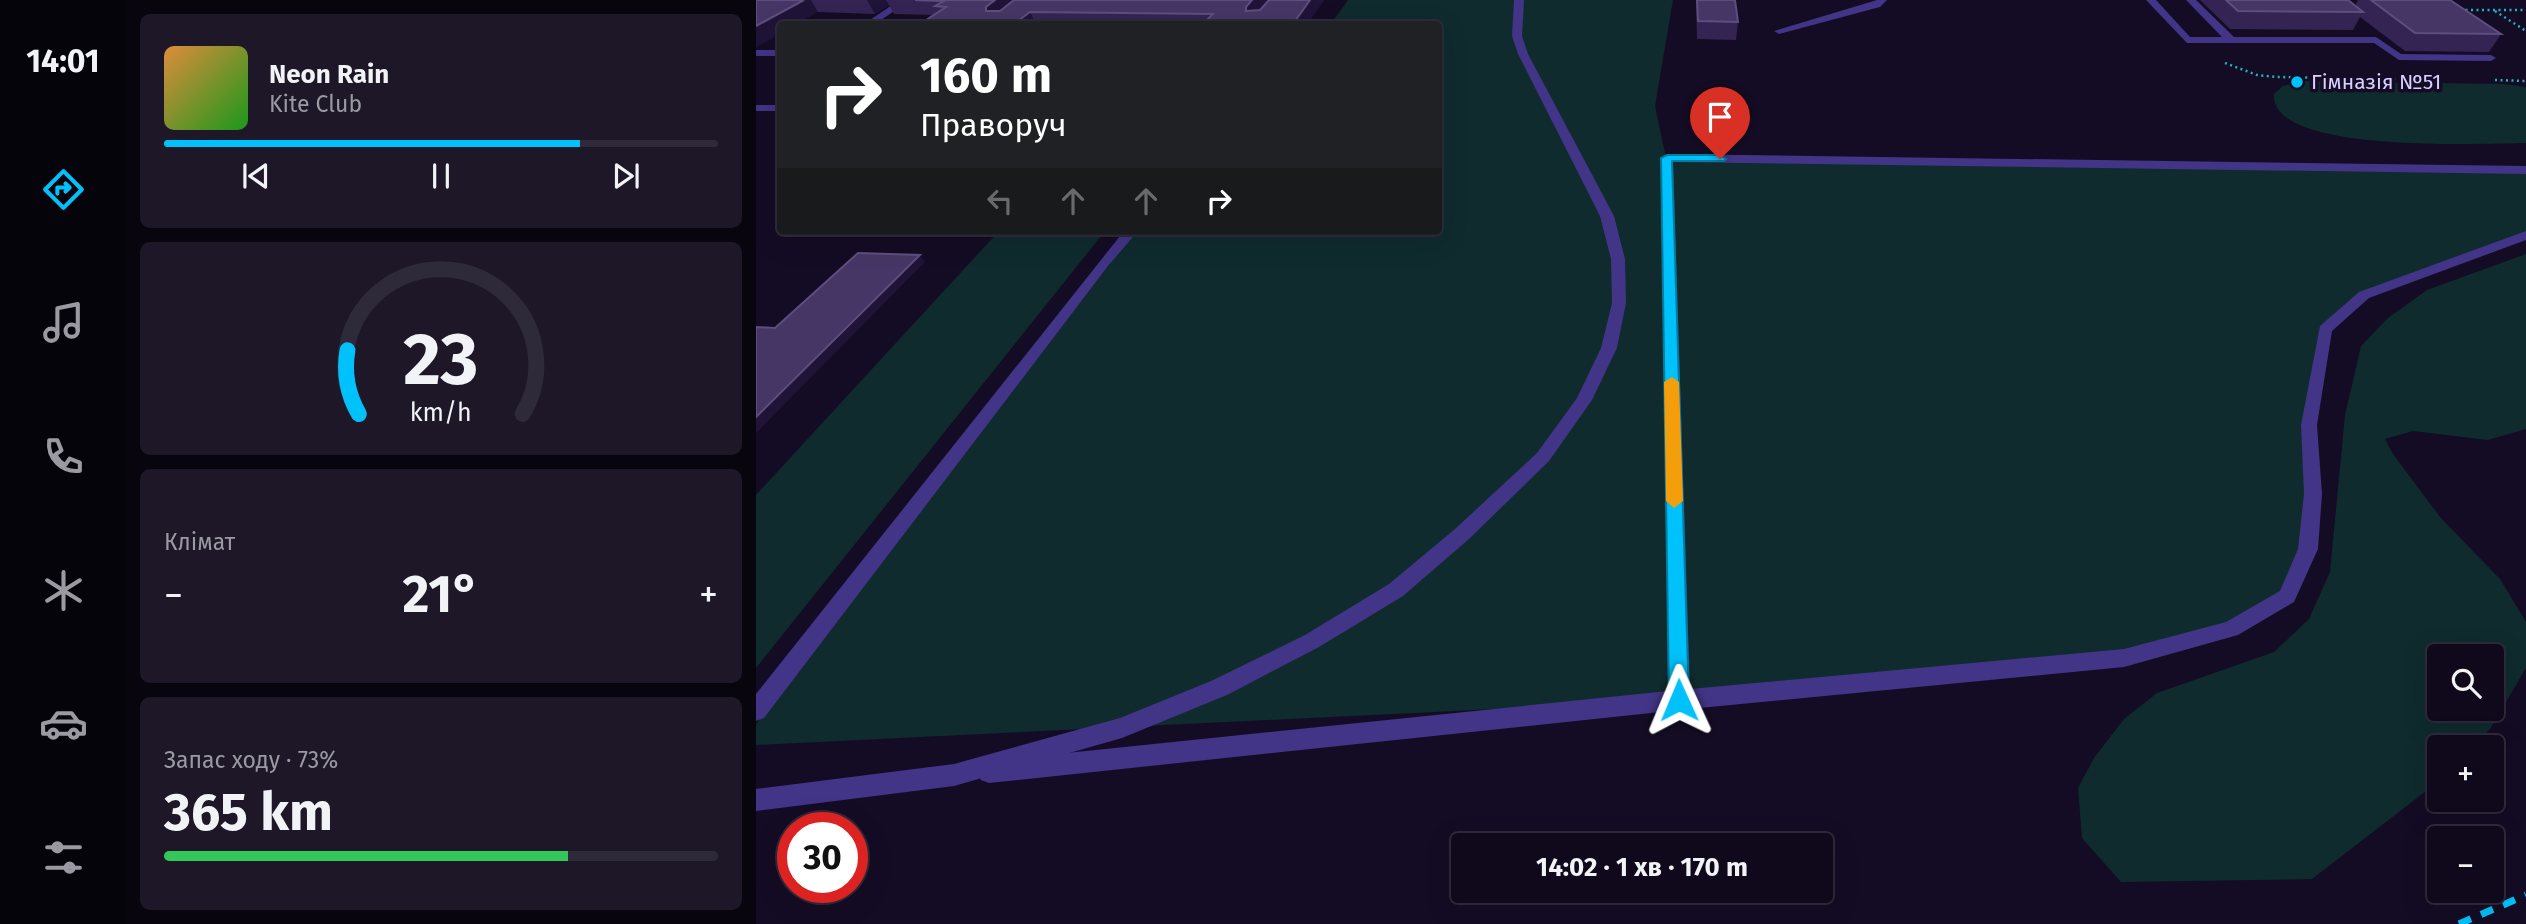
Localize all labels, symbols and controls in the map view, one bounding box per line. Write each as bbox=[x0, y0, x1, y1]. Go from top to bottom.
text: 14:01 bbox=[26, 42, 100, 80]
text: 160 m bbox=[920, 46, 1052, 105]
icon: right bbox=[805, 49, 896, 140]
text: Neon Rain bbox=[269, 59, 389, 90]
place label: Гімназія №51 bbox=[2311, 69, 2441, 95]
marker: Гімназія №51 bbox=[2289, 74, 2305, 90]
pin bbox=[1690, 87, 1750, 159]
text: Kite Club bbox=[269, 90, 362, 118]
icon: arrive bbox=[1701, 98, 1739, 136]
text: Праворуч bbox=[920, 106, 1067, 144]
icon: previous bbox=[237, 157, 275, 195]
icon: pause bbox=[422, 157, 460, 195]
icon: next bbox=[607, 157, 645, 195]
icon: directions bbox=[39, 165, 88, 214]
icon: left bbox=[981, 182, 1019, 220]
icon: ahead bbox=[1054, 182, 1092, 220]
icon: ahead bbox=[1127, 182, 1165, 220]
icon: right bbox=[1200, 182, 1238, 220]
icon: music bbox=[39, 298, 88, 347]
text: 23 bbox=[403, 317, 479, 404]
text: km/h bbox=[410, 398, 472, 428]
icon: phone bbox=[39, 432, 88, 481]
text: Клімат bbox=[164, 528, 235, 556]
text: 21° bbox=[403, 563, 480, 626]
icon: climate bbox=[39, 566, 88, 615]
text: − bbox=[164, 572, 183, 618]
text: + bbox=[699, 572, 718, 618]
map controls bbox=[2427, 644, 2504, 903]
button: search bbox=[2427, 644, 2504, 721]
position arrow bbox=[1642, 663, 1716, 737]
icon: car bbox=[39, 699, 88, 748]
button: + bbox=[2427, 735, 2504, 812]
text: Запас ходу · 73% bbox=[164, 746, 338, 774]
text: 365 km bbox=[164, 781, 333, 844]
speed limit sign: 30 bbox=[777, 812, 868, 903]
button: − bbox=[2427, 826, 2504, 903]
icon: filters bbox=[39, 833, 88, 882]
text: 14:02 · 1 хв · 170 m bbox=[1536, 852, 1748, 883]

